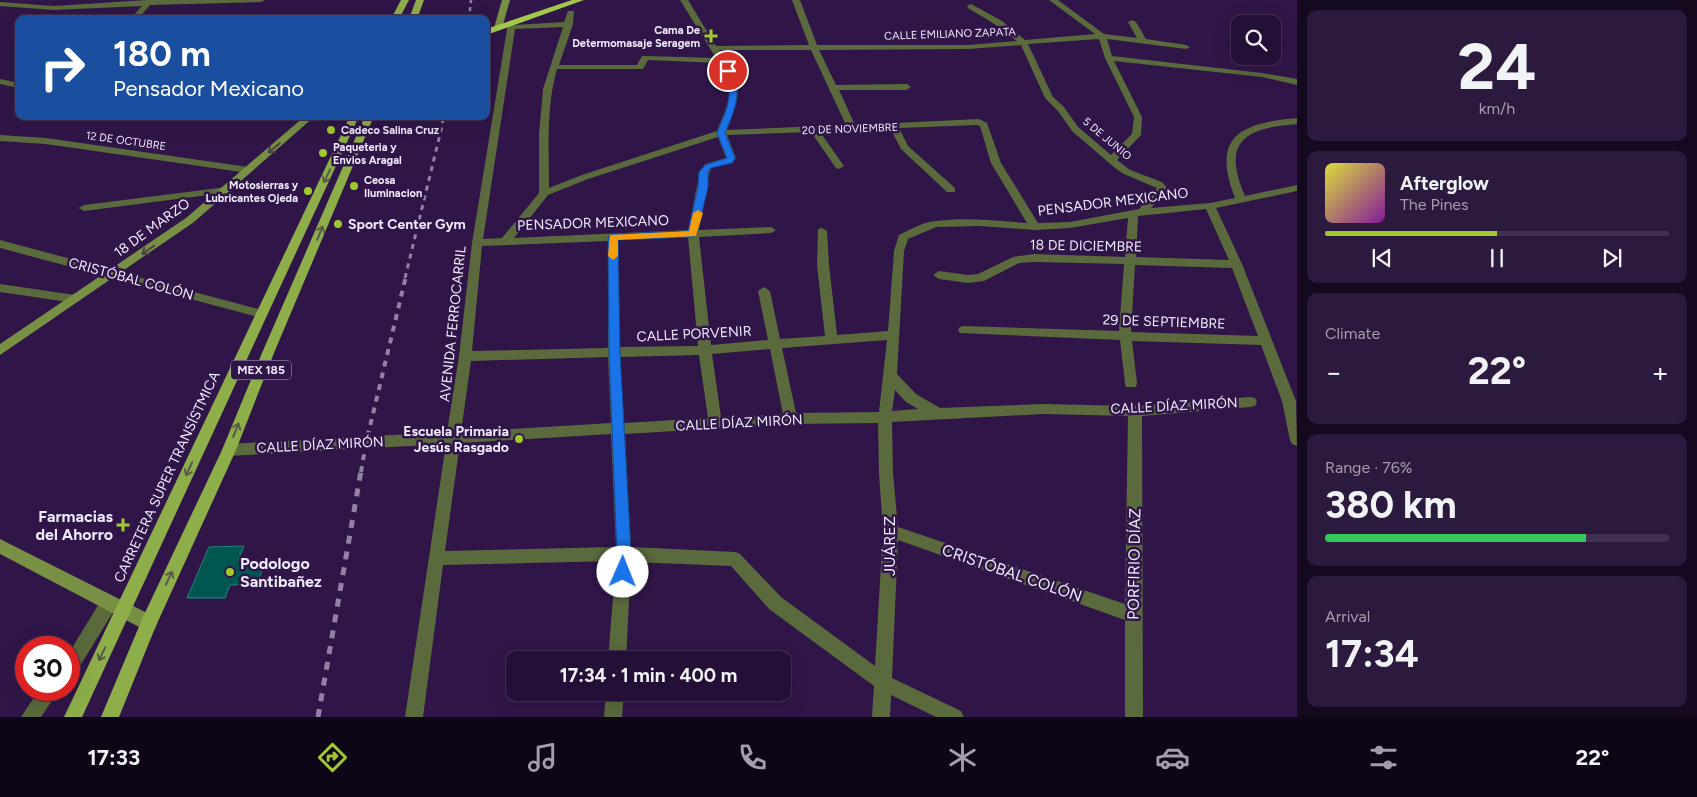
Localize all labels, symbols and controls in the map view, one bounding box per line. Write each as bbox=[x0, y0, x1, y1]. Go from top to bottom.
map controls bbox=[1231, 15, 1281, 65]
button: search bbox=[1231, 15, 1281, 65]
place label: Cama De Determomasaje Seragem bbox=[572, 24, 700, 50]
street label: CALLE EMILIANO ZAPATA bbox=[884, 25, 1017, 43]
text: 24 bbox=[1458, 27, 1536, 105]
marker: Cama De Determomasaje Seragem bbox=[704, 29, 718, 43]
text: 180 m bbox=[113, 33, 211, 75]
icon: right bbox=[30, 35, 95, 100]
pin bbox=[707, 50, 749, 92]
icon: arrive bbox=[714, 57, 742, 85]
text: Pensador Mexicano bbox=[113, 75, 304, 102]
text: km/h bbox=[1479, 99, 1515, 118]
street label: 5 DE JUNIO bbox=[1080, 115, 1134, 163]
street label: 20 DE NOVIEMBRE bbox=[802, 121, 898, 137]
marker: Cadeco Salina Cruz bbox=[325, 124, 337, 136]
place label: Cadeco Salina Cruz bbox=[341, 124, 439, 137]
street label: 12 DE OCTUBRE bbox=[85, 129, 167, 153]
place label: Paqueteria y Envios Aragal bbox=[333, 141, 402, 167]
one-way arrow bbox=[268, 142, 281, 154]
marker: Paqueteria y Envios Aragal bbox=[317, 147, 329, 159]
one-way arrow bbox=[322, 168, 332, 183]
text: Afterglow bbox=[1400, 172, 1489, 195]
place label: Ceosa Iluminacion bbox=[364, 174, 422, 200]
place label: Motosierras y Lubricantes Ojeda bbox=[206, 179, 299, 205]
marker: Ceosa Iluminacion bbox=[348, 180, 360, 192]
street label: PENSADOR MEXICANO bbox=[1037, 184, 1190, 220]
marker: Motosierras y Lubricantes Ojeda bbox=[302, 185, 314, 197]
street label: 18 DE MARZO bbox=[111, 195, 193, 261]
text: The Pines bbox=[1400, 195, 1469, 214]
street label: PENSADOR MEXICANO bbox=[517, 212, 669, 234]
place label: Sport Center Gym bbox=[348, 216, 466, 233]
marker: Sport Center Gym bbox=[332, 218, 344, 230]
one-way arrow bbox=[316, 226, 326, 241]
street label: 18 DE DICIEMBRE bbox=[1030, 237, 1142, 255]
icon: previous bbox=[1368, 244, 1396, 272]
icon: pause bbox=[1483, 244, 1511, 272]
icon: next bbox=[1598, 244, 1626, 272]
one-way arrow bbox=[142, 245, 156, 255]
street label: AVENIDA FERROCARRIL bbox=[436, 245, 470, 403]
street label: CRISTÓBAL COLÓN bbox=[67, 254, 195, 304]
street label: 29 DE SEPTIEMBRE bbox=[1102, 311, 1226, 333]
street label: CALLE PORVENIR bbox=[636, 322, 752, 345]
text: Climate bbox=[1325, 324, 1380, 343]
text: 22° bbox=[1468, 348, 1526, 394]
text: − bbox=[1325, 355, 1342, 389]
text: + bbox=[1652, 355, 1669, 389]
road number: MEX 185 bbox=[231, 360, 291, 380]
street label: CARRETERA SUPER TRANSÍSTMICA bbox=[110, 368, 224, 585]
street label: CALLE DÍAZ MIRÓN bbox=[1110, 394, 1238, 418]
street label: CALLE DÍAZ MIRÓN bbox=[675, 411, 803, 435]
one-way arrow bbox=[233, 423, 242, 438]
place label: Escuela Primaria Jesús Rasgado bbox=[403, 423, 509, 456]
street label: CALLE DÍAZ MIRÓN bbox=[256, 433, 384, 457]
marker: Escuela Primaria Jesús Rasgado bbox=[513, 433, 525, 445]
text: Range · 76% bbox=[1325, 458, 1412, 477]
one-way arrow bbox=[184, 462, 194, 477]
text: 380 km bbox=[1325, 482, 1457, 528]
place label: Farmacias del Ahorro bbox=[36, 507, 114, 544]
street label: PORFIRIO DÍAZ bbox=[1124, 508, 1144, 620]
street label: JUÁREZ bbox=[880, 516, 899, 576]
marker: Farmacias del Ahorro bbox=[117, 519, 129, 531]
street label: CRISTÓBAL COLÓN bbox=[939, 540, 1085, 606]
position arrow bbox=[596, 545, 648, 597]
place label: Podologo Santibañez bbox=[240, 554, 322, 591]
marker: Podologo Santibañez bbox=[224, 566, 236, 578]
one-way arrow bbox=[165, 571, 175, 586]
text: Arrival bbox=[1325, 607, 1370, 626]
text: 17:34 bbox=[1325, 631, 1419, 677]
speed limit sign: 30 bbox=[15, 636, 80, 701]
one-way arrow bbox=[96, 646, 106, 661]
text: 17:34 · 1 min · 400 m bbox=[560, 664, 737, 687]
icon: directions bbox=[315, 740, 350, 775]
icon: music bbox=[525, 740, 560, 775]
icon: phone bbox=[735, 740, 770, 775]
icon: climate bbox=[945, 740, 980, 775]
icon: car bbox=[1155, 740, 1190, 775]
icon: filters bbox=[1366, 740, 1401, 775]
text: 17:33 bbox=[88, 744, 140, 771]
text: 22° bbox=[1576, 744, 1609, 771]

